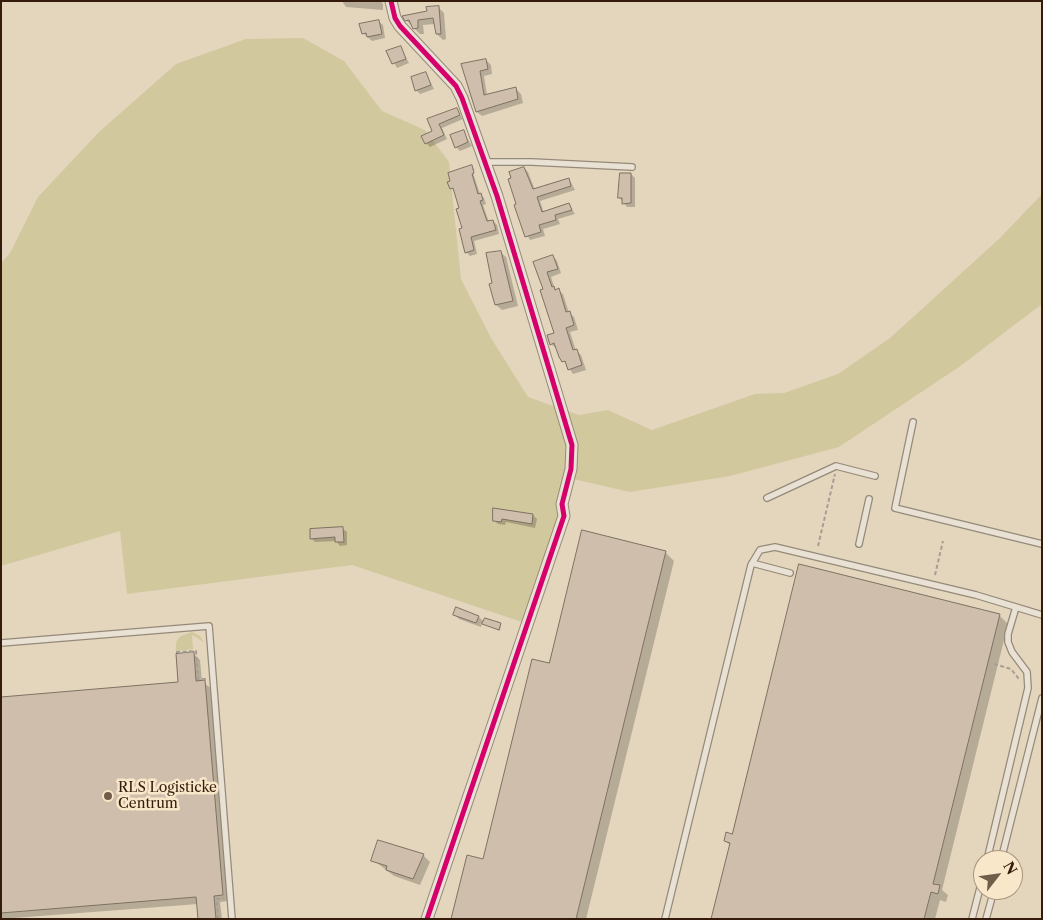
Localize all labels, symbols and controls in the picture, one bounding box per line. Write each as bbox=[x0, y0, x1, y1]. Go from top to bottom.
place label: RLS Logisticke Centrum bbox=[118, 780, 217, 812]
marker: RLS Logisticke Centrum bbox=[102, 790, 114, 802]
north arrow bbox=[973, 850, 1023, 900]
text: N bbox=[999, 858, 1021, 878]

